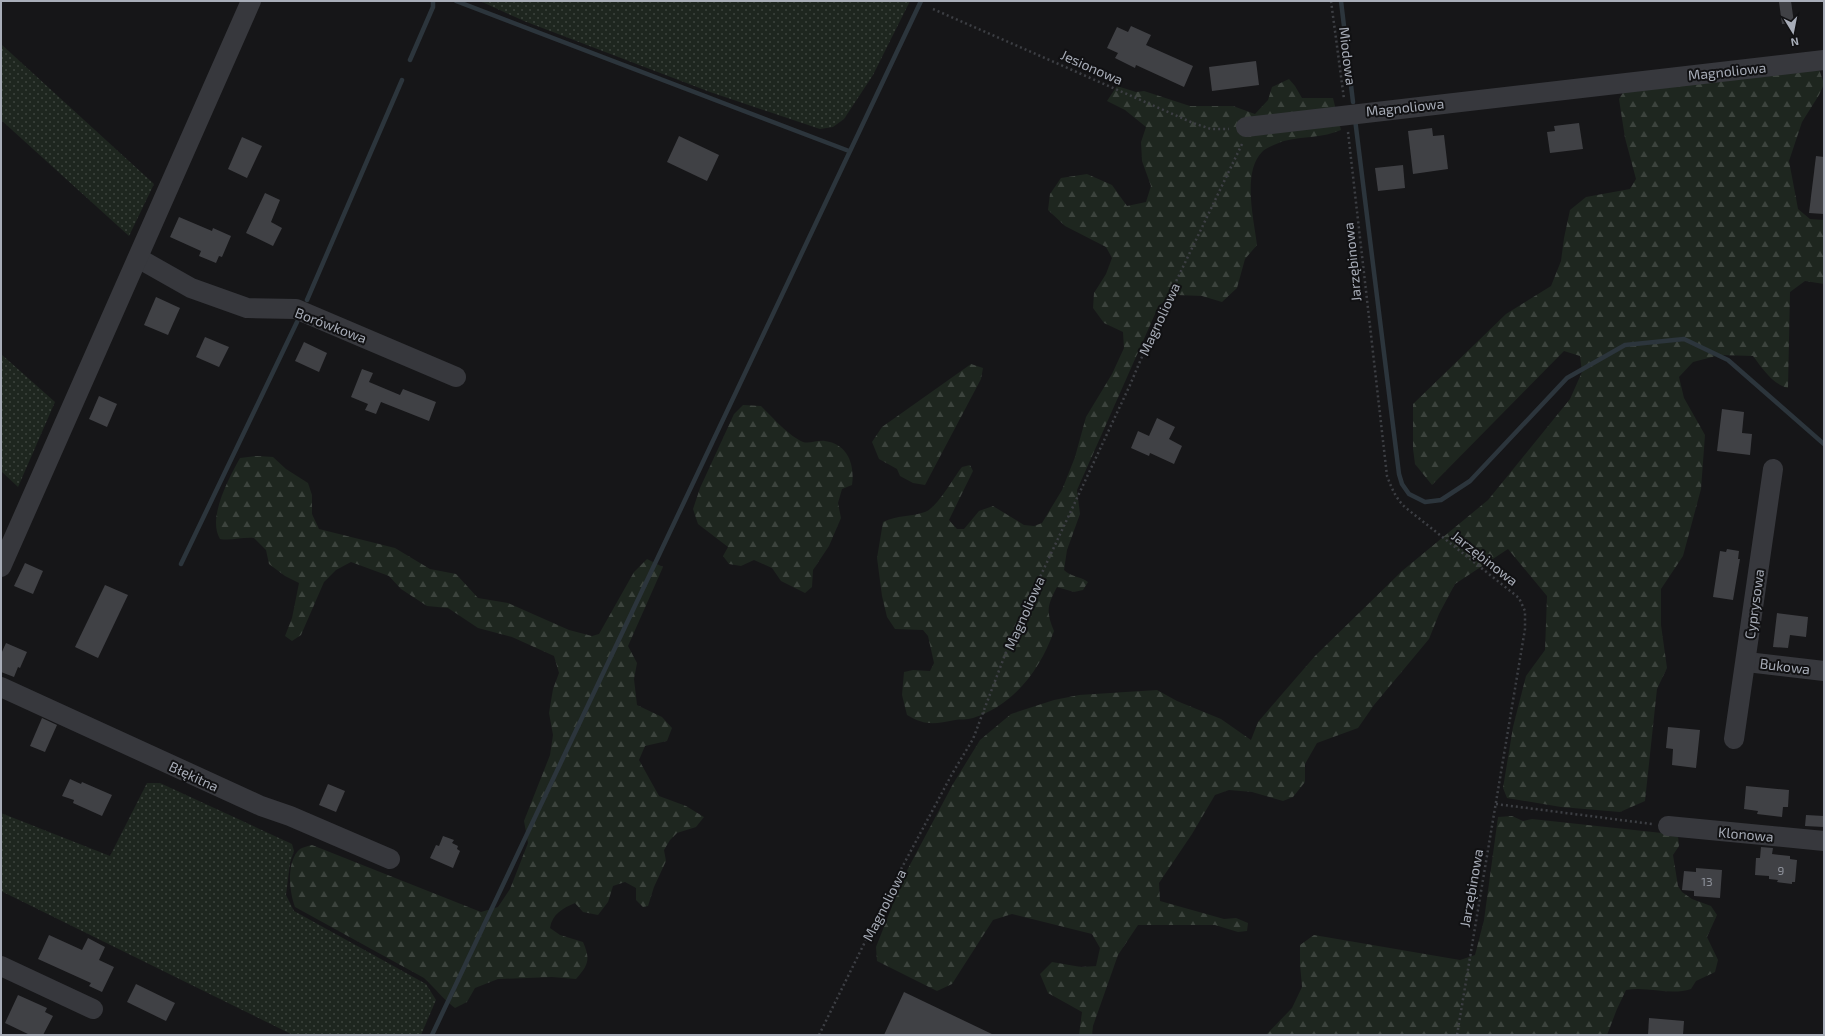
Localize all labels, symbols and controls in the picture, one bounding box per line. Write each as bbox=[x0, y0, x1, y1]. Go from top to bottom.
north arrow bbox=[1773, 12, 1813, 52]
street label: Miodowa bbox=[1336, 26, 1360, 86]
text: N bbox=[1790, 35, 1800, 49]
street label: Jesionowa bbox=[1058, 46, 1126, 88]
street label: Magnoliowa bbox=[1687, 58, 1767, 84]
street label: Magnoliowa bbox=[1365, 94, 1445, 120]
street label: Jarzębinowa bbox=[1339, 222, 1365, 302]
street label: Magnoliowa bbox=[1135, 280, 1183, 358]
street label: Borówkowa bbox=[293, 304, 369, 346]
street label: Jarzębinowa bbox=[1448, 527, 1522, 589]
street label: Cyprysowa bbox=[1741, 568, 1767, 640]
street label: Magnoliowa bbox=[1000, 574, 1048, 652]
street label: Bukowa bbox=[1759, 654, 1811, 678]
street label: Błękitna bbox=[167, 757, 221, 795]
street label: Klonowa bbox=[1718, 823, 1774, 845]
street label: Jarzębinowa bbox=[1456, 847, 1486, 929]
house number: 9 bbox=[1778, 863, 1785, 877]
street label: Magnoliowa bbox=[859, 866, 909, 944]
house number: 13 bbox=[1701, 874, 1713, 888]

